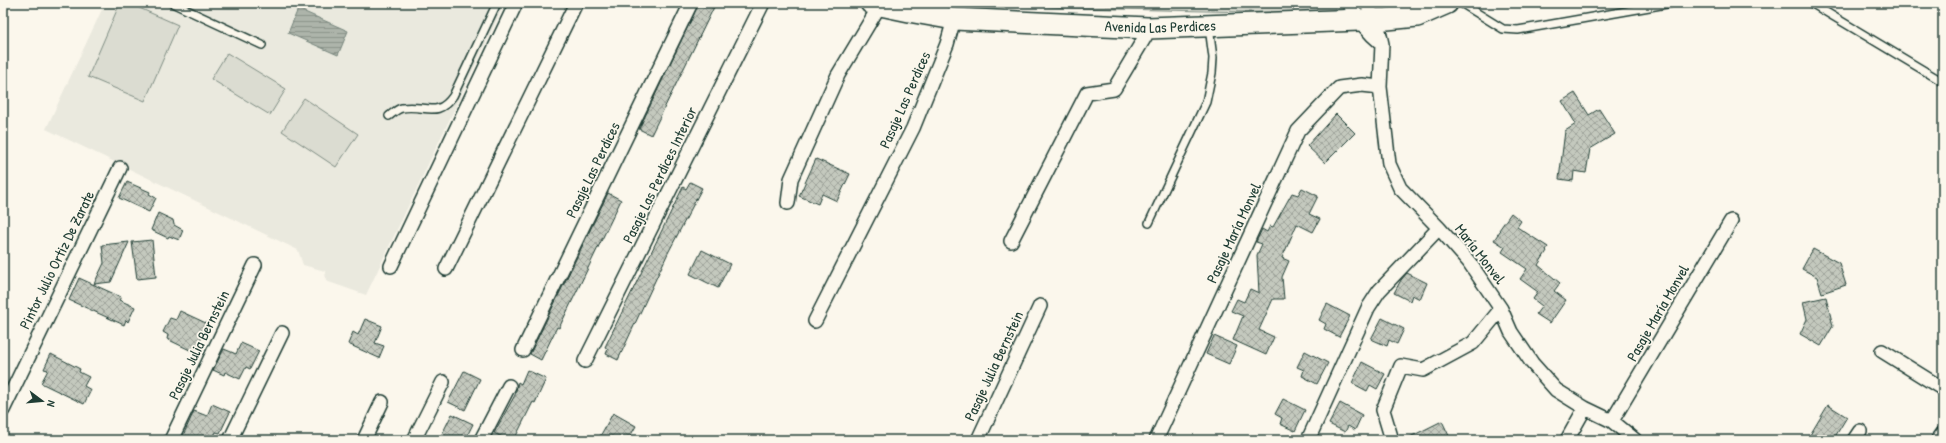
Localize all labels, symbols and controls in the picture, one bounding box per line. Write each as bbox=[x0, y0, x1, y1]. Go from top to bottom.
street label: Avenida Las Perdices bbox=[1104, 14, 1216, 38]
street label: Pasaje Las Perdices bbox=[874, 48, 935, 152]
street label: Pasaje Las Perdices Interior bbox=[617, 103, 702, 247]
street label: Pasaje Las Perdices bbox=[560, 118, 625, 221]
street label: Pasaje María Monvel bbox=[1201, 179, 1266, 286]
street label: Pintor Julio Ortiz De Zarate bbox=[14, 187, 99, 332]
street label: María Monvel bbox=[1450, 219, 1511, 288]
street label: Pasaje María Monvel bbox=[1621, 260, 1694, 365]
street label: Pasaje Julia Bernstein bbox=[163, 286, 234, 403]
street label: Pasaje Julia Bernstein bbox=[959, 307, 1028, 424]
north arrow bbox=[22, 381, 62, 421]
text: N bbox=[44, 399, 59, 409]

